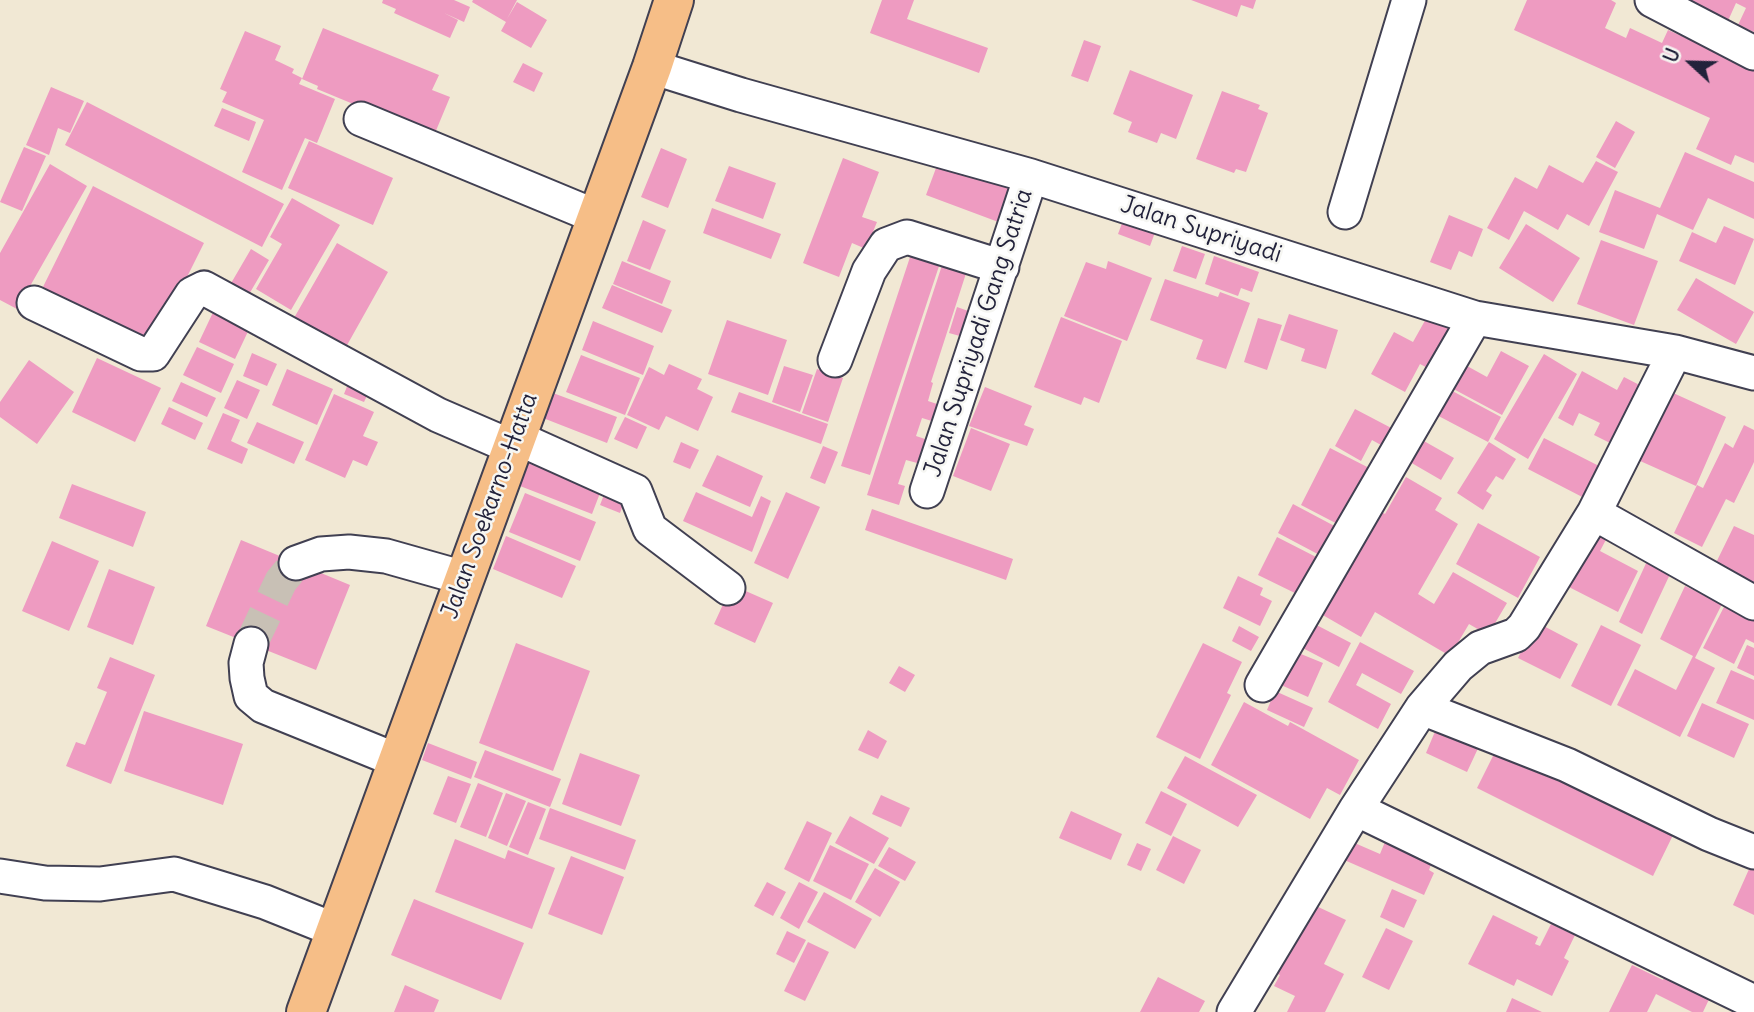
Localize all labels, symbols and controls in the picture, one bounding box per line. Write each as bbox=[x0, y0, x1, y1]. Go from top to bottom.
north arrow bbox=[1656, 28, 1726, 98]
text: U bbox=[1658, 45, 1685, 66]
street label: Jalan Supriyadi Gang Satria bbox=[919, 185, 1039, 481]
street label: Jalan Supriyadi bbox=[1117, 190, 1285, 270]
street label: Jalan Soekarno-Hatta bbox=[436, 389, 544, 623]

